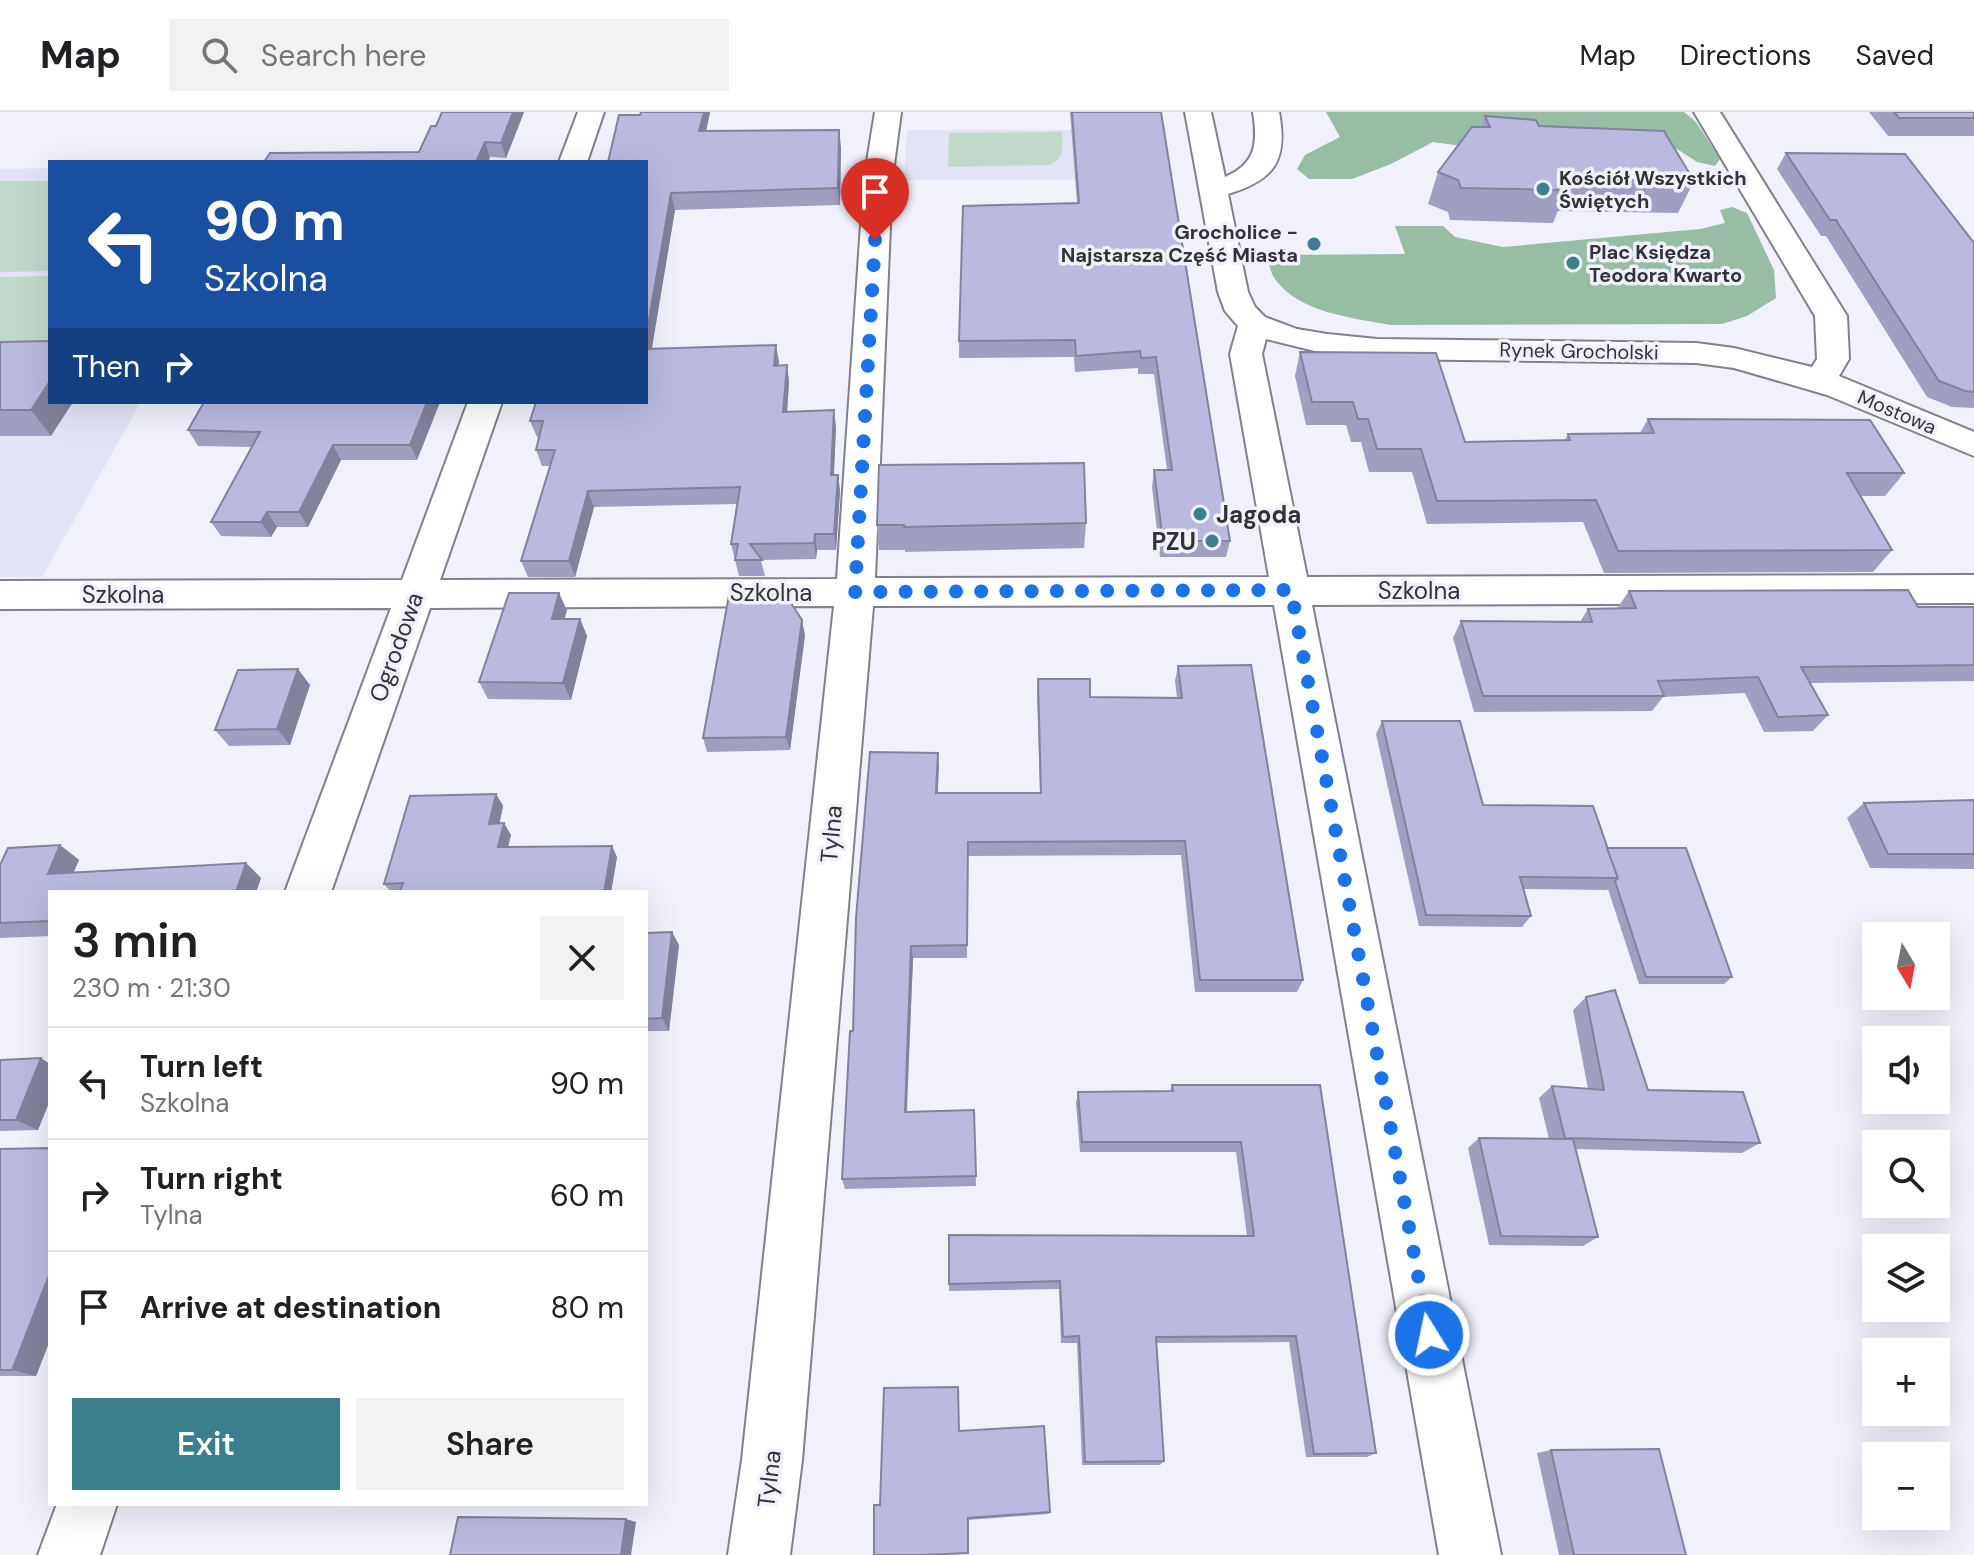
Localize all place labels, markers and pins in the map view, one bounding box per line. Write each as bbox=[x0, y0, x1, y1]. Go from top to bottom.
pin bbox=[841, 158, 909, 240]
place label: Kościół Wszystkich Świętych bbox=[1559, 165, 1747, 214]
marker: Kościół Wszystkich Świętych bbox=[1534, 180, 1552, 198]
place label: Grocholice - Najstarsza Część Miasta bbox=[1061, 219, 1298, 268]
marker: Grocholice - Najstarsza Część Miasta bbox=[1305, 235, 1323, 253]
place label: Plac Księdza Teodora Kwarto bbox=[1589, 239, 1742, 288]
marker: Plac Księdza Teodora Kwarto bbox=[1564, 254, 1582, 272]
place label: Jagoda bbox=[1216, 499, 1301, 530]
marker: Jagoda bbox=[1191, 505, 1209, 523]
place label: PZU bbox=[1151, 526, 1196, 557]
marker: PZU bbox=[1203, 532, 1221, 550]

